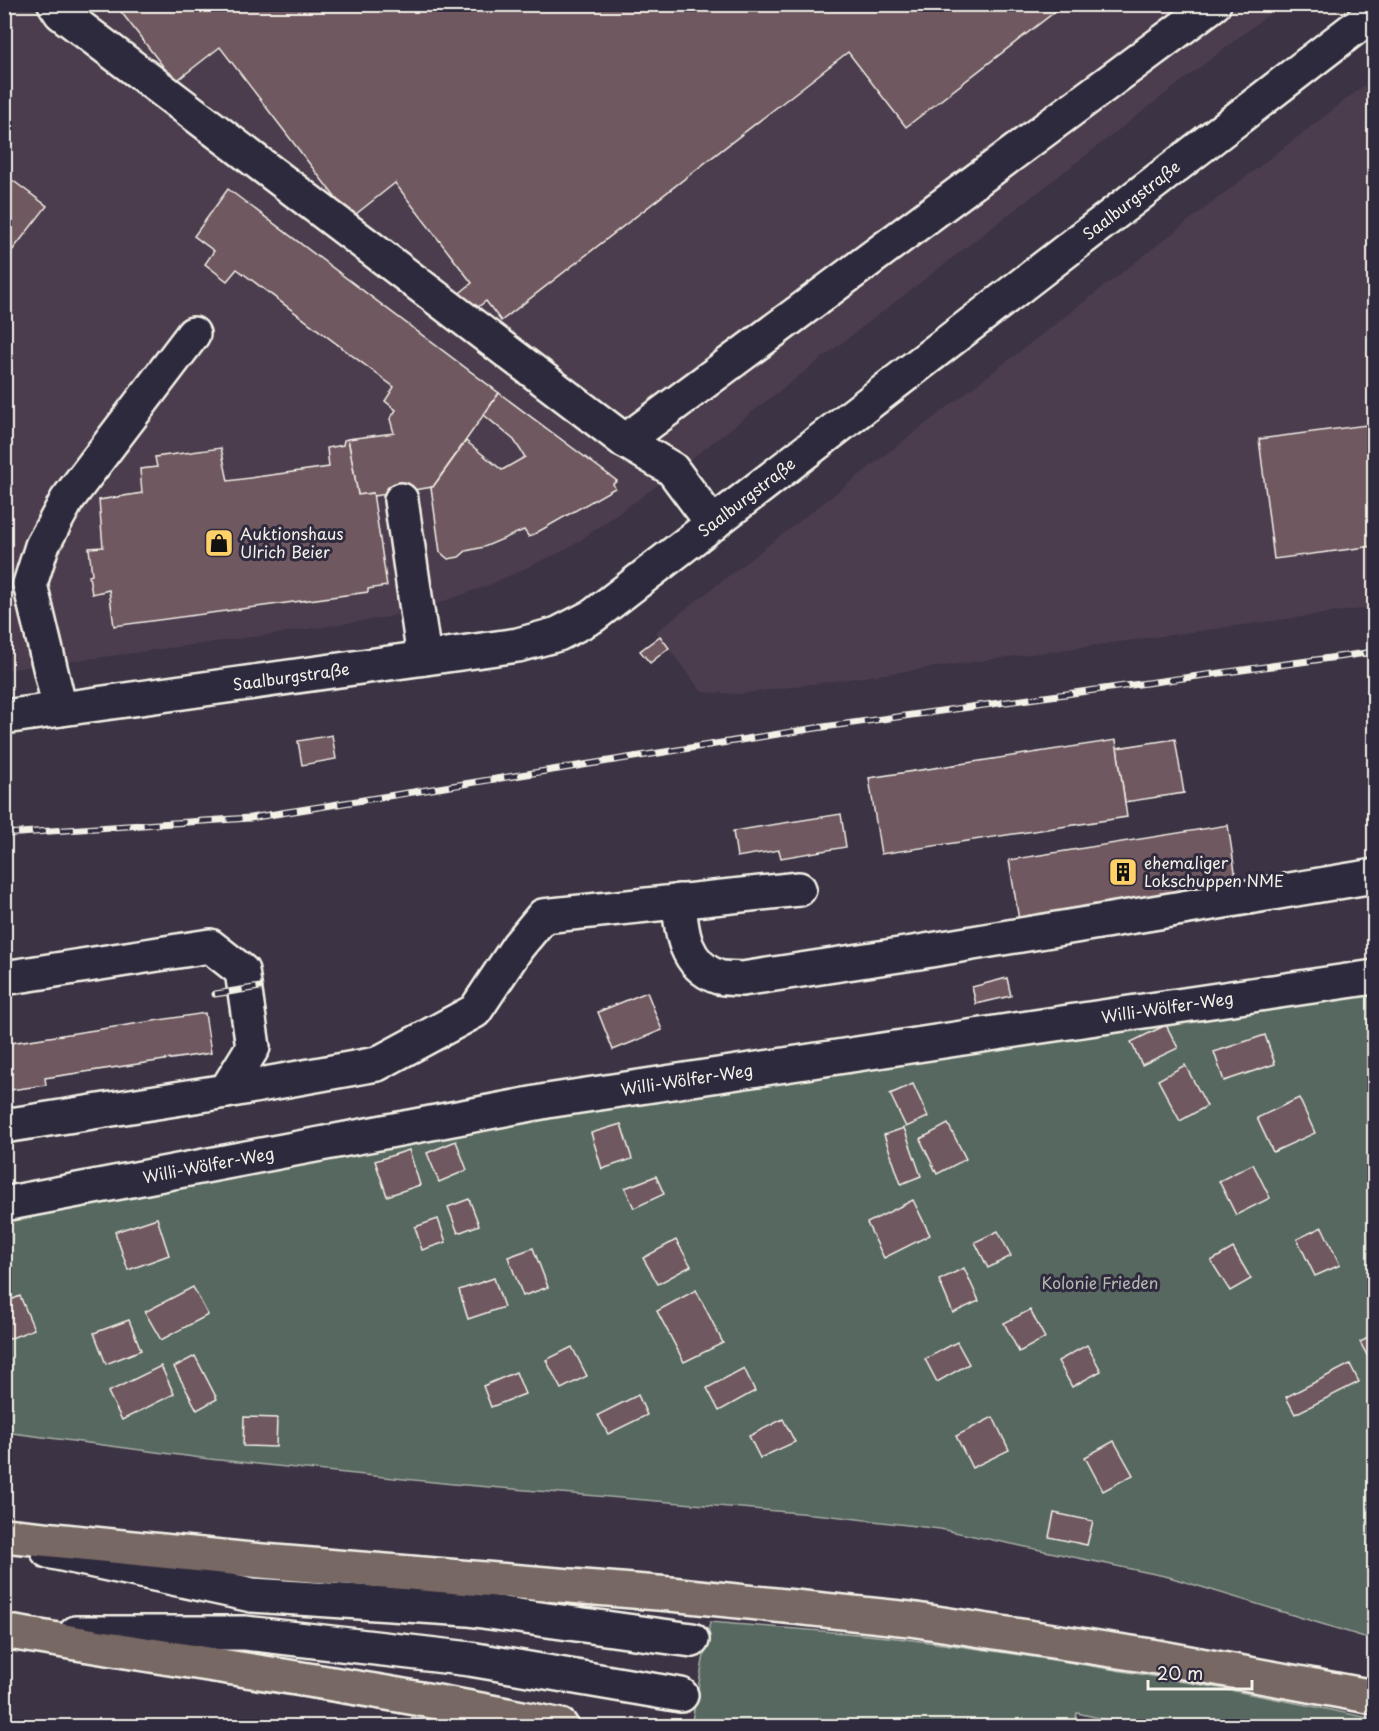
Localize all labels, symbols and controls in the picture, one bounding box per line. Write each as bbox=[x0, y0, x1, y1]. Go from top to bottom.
street label: Saalburgstraße bbox=[1077, 154, 1185, 245]
street label: Saalburgstraße bbox=[692, 451, 800, 542]
place label: Auktionshaus Ulrich Beier bbox=[240, 521, 344, 563]
shop icon: Auktionshaus Ulrich Beier bbox=[203, 527, 235, 559]
street label: Saalburgstraße bbox=[231, 656, 351, 696]
place label: ehemaliger Lokschuppen NME bbox=[1144, 850, 1284, 892]
building icon: ehemaliger Lokschuppen NME bbox=[1107, 856, 1139, 888]
street label: Willi-Wölfer-Weg bbox=[1099, 985, 1235, 1028]
street label: Willi-Wölfer-Weg bbox=[619, 1057, 754, 1101]
street label: Willi-Wölfer-Weg bbox=[140, 1140, 276, 1188]
park label: Kolonie Frieden bbox=[1042, 1270, 1159, 1294]
scale bar bbox=[1148, 1653, 1252, 1691]
text: 20 m bbox=[1157, 1659, 1203, 1686]

